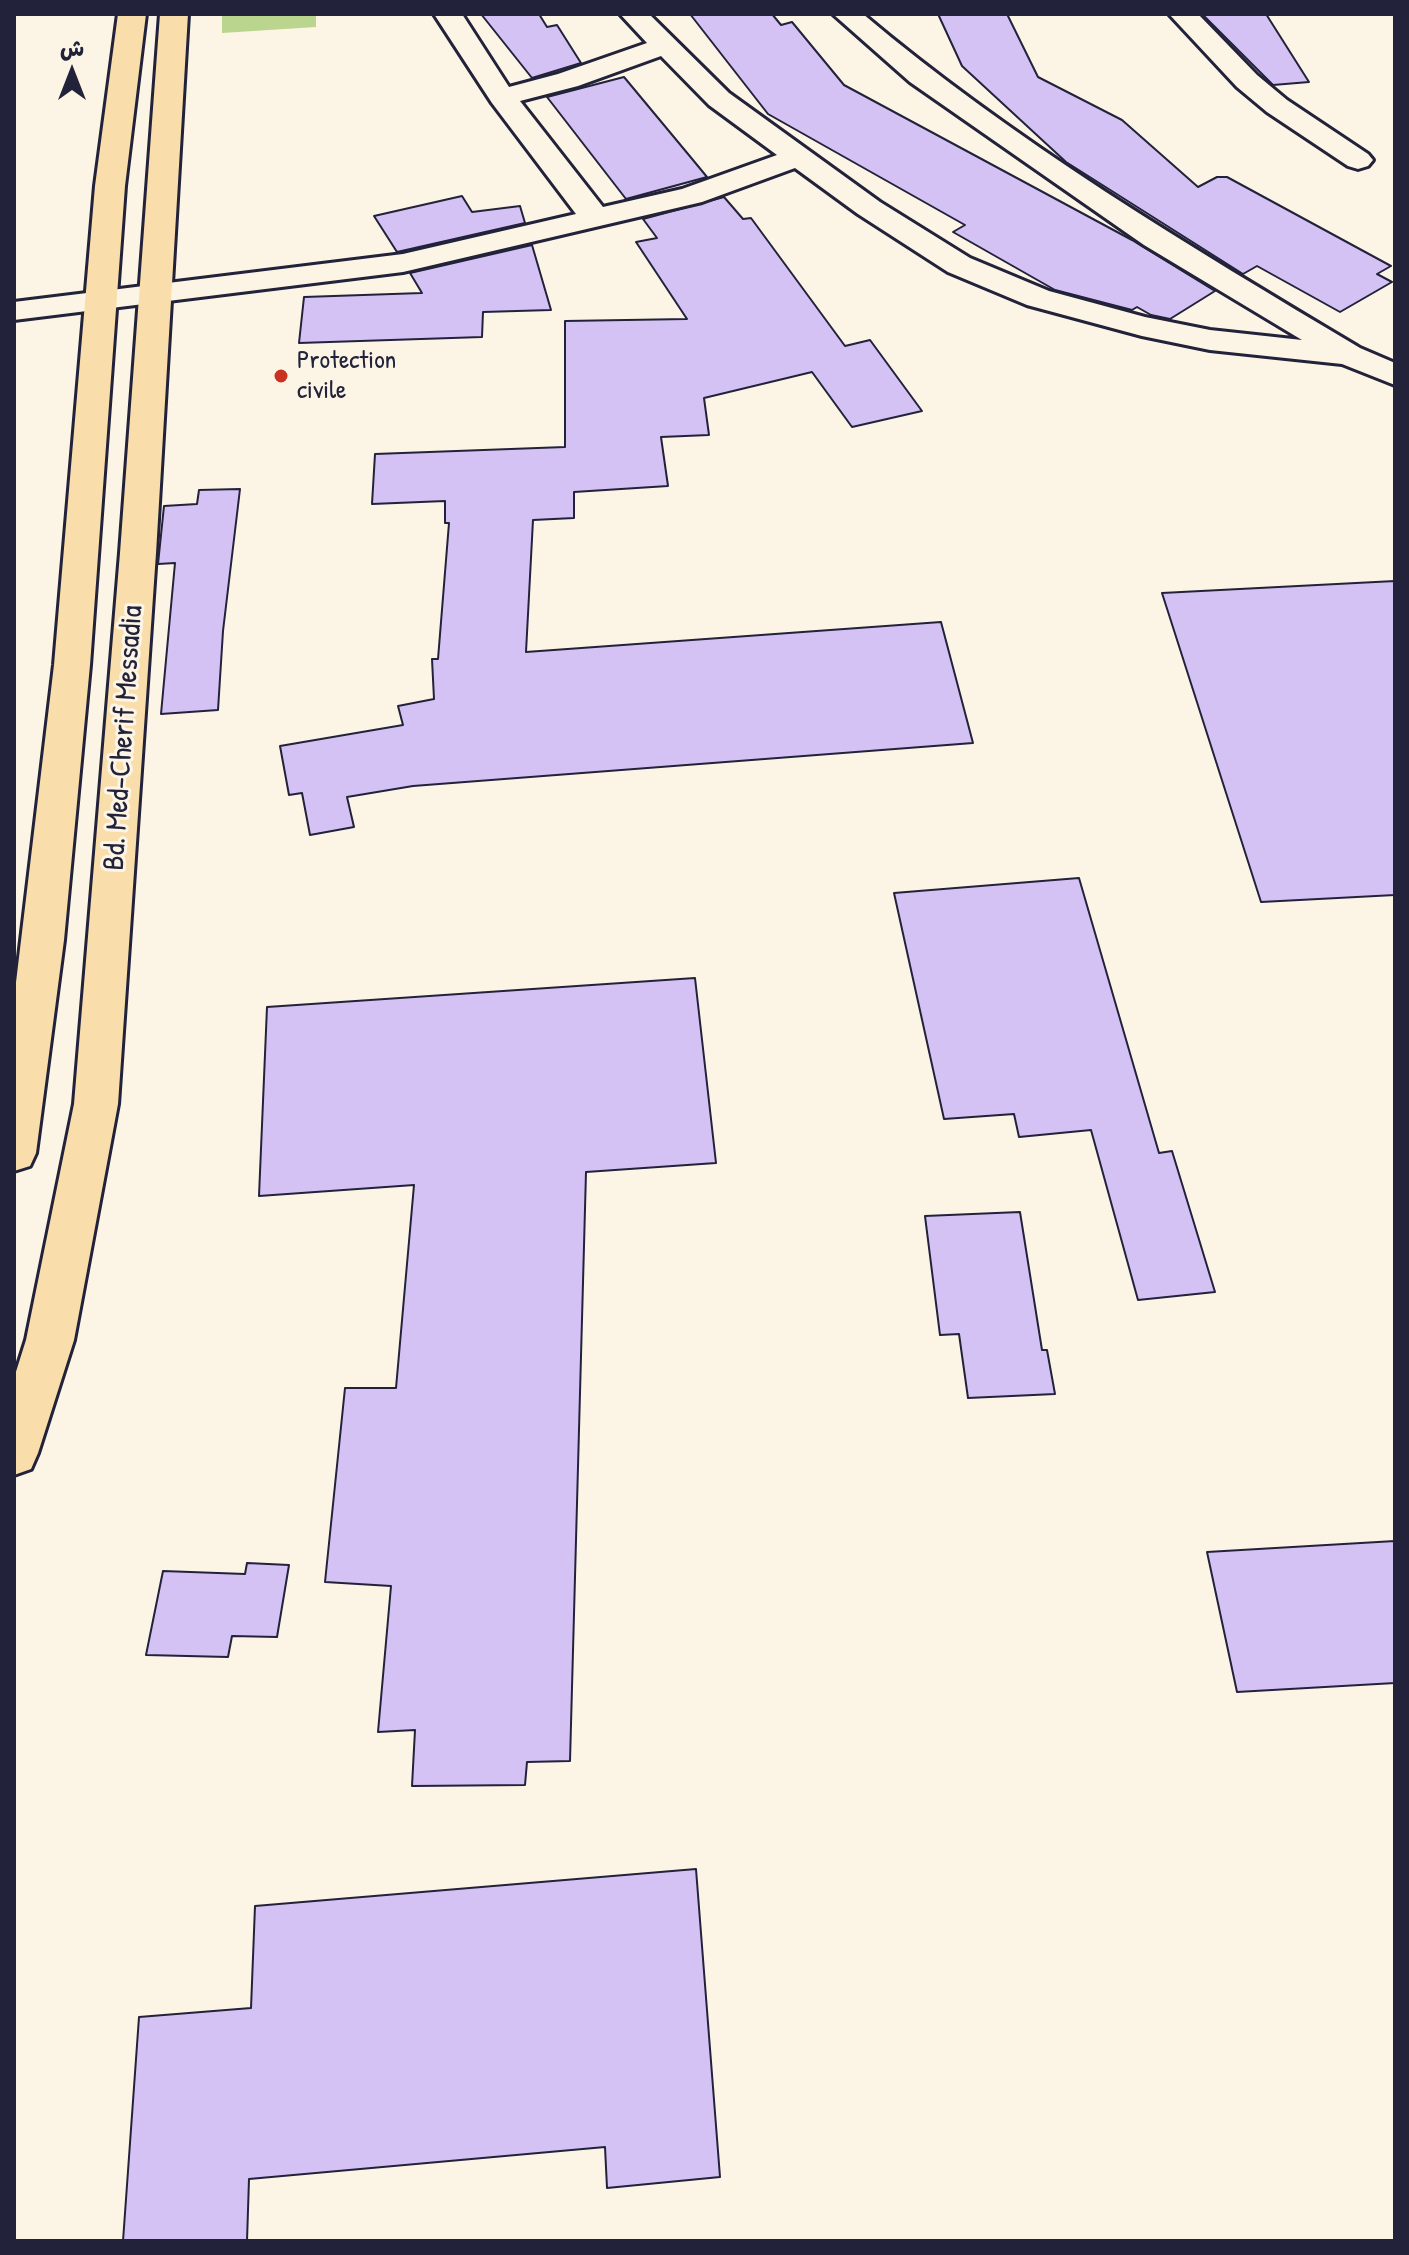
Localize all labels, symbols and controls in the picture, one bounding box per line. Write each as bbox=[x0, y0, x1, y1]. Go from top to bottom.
north arrow bbox=[32, 32, 112, 112]
text: ش bbox=[60, 33, 84, 63]
place label: Protection civile bbox=[297, 345, 396, 406]
marker: Protection civile bbox=[272, 367, 290, 385]
street label: Bd. Med-Cherif Messadia bbox=[97, 604, 151, 872]

